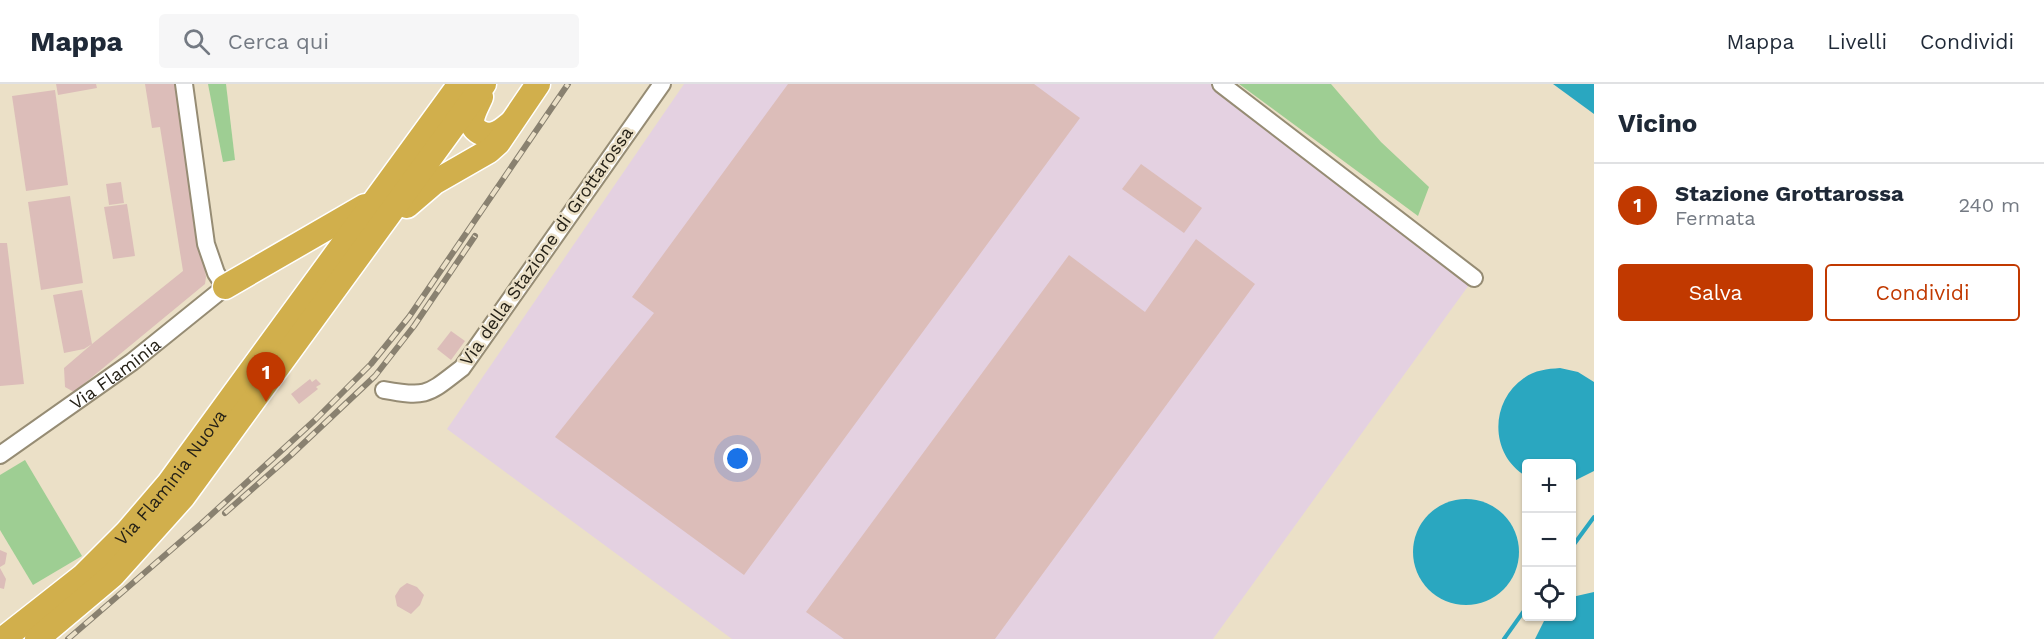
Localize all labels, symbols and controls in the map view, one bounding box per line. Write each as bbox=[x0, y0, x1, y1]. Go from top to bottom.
search box bbox=[159, 14, 579, 68]
text: Mappa bbox=[30, 25, 123, 58]
icon: search bbox=[180, 25, 213, 58]
text: Cerca qui bbox=[228, 29, 329, 54]
text: Mappa bbox=[1726, 29, 1794, 54]
text: Livelli bbox=[1827, 29, 1887, 54]
text: Condividi bbox=[1920, 29, 2014, 54]
text: Vicino bbox=[1618, 108, 1697, 138]
street label: Via della Stazione di Grottarossa bbox=[455, 122, 637, 370]
text: Stazione Grottarossa bbox=[1675, 181, 1904, 206]
text: 1 bbox=[1633, 193, 1642, 217]
text: 240 m bbox=[1958, 193, 2020, 217]
text: Fermata bbox=[1675, 206, 1755, 230]
button: Salva bbox=[1618, 264, 1813, 321]
button: Condividi bbox=[1825, 264, 2020, 321]
street label: Via Flaminia bbox=[65, 333, 164, 413]
pin: 1 bbox=[246, 352, 286, 402]
street label: Via Flaminia Nuova bbox=[110, 405, 230, 549]
your location bbox=[723, 444, 752, 473]
map controls bbox=[1522, 459, 1576, 621]
button: + bbox=[1522, 459, 1576, 513]
button: − bbox=[1522, 513, 1576, 567]
button: locate bbox=[1522, 567, 1576, 621]

